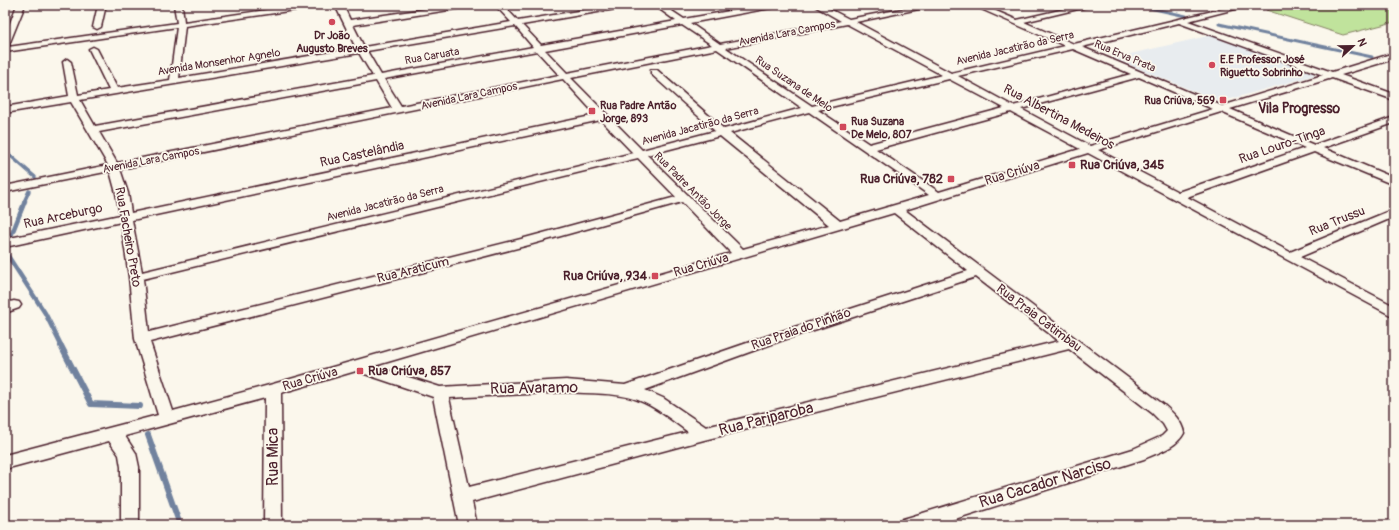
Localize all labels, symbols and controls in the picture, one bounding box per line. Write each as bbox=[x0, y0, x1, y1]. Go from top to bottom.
marker: Dr João Augusto Breves bbox=[327, 17, 337, 27]
street label: Avenida Lara Campos bbox=[738, 17, 836, 49]
north arrow bbox=[1333, 26, 1373, 66]
street label: Avenida Jacatirão da Serra bbox=[955, 28, 1075, 68]
place label: Dr João Augusto Breves bbox=[296, 29, 368, 55]
street label: Rua Erva Prata bbox=[1092, 37, 1158, 75]
text: N bbox=[1354, 37, 1369, 49]
street label: Rua Caruata bbox=[404, 45, 460, 67]
street label: Avenida Monsenhor Agnelo bbox=[157, 46, 281, 78]
street label: Rua Suzana de Melo bbox=[753, 53, 835, 115]
place label: E.E Professor José Riguetto Sobrinho bbox=[1220, 53, 1305, 79]
marker: E.E Professor José Riguetto Sobrinho bbox=[1207, 60, 1217, 70]
street label: Avenida Lara Campos bbox=[420, 79, 518, 113]
street label: Rua Albertina Medeiros bbox=[1001, 81, 1118, 153]
place label: Rua Criúva, 569 bbox=[1144, 94, 1215, 107]
marker: Rua Criúva, 569 bbox=[1218, 95, 1228, 105]
place label: Rua Padre Antão Jorge, 893 bbox=[600, 99, 676, 125]
district label: Vila Progresso bbox=[1258, 100, 1341, 117]
street label: Avenida Jacatirão da Serra bbox=[640, 104, 760, 148]
marker: Rua Padre Antão Jorge, 893 bbox=[587, 106, 597, 116]
place label: Rua Suzana De Melo, 807 bbox=[851, 115, 912, 141]
marker: Rua Suzana De Melo, 807 bbox=[838, 122, 848, 132]
street label: Rua Louro-Tinga bbox=[1237, 123, 1327, 167]
street label: Rua Castelândia bbox=[318, 137, 406, 171]
street label: Avenida Lara Campos bbox=[102, 144, 200, 176]
street label: Rua Padre Antão Jorge bbox=[651, 149, 735, 233]
street label: Rua Criúva bbox=[983, 157, 1041, 189]
place label: Rua Criúva, 345 bbox=[1080, 157, 1164, 173]
marker: Rua Criúva, 345 bbox=[1067, 160, 1077, 170]
place label: Rua Criúva, 782 bbox=[860, 171, 943, 187]
marker: Rua Criúva, 782 bbox=[946, 174, 956, 184]
street label: Avenida Jacatirão da Serra bbox=[325, 182, 445, 224]
street label: Rua Facheiro Preto bbox=[111, 186, 145, 288]
street label: Rua Arceburgo bbox=[22, 200, 104, 232]
street label: Rua Trussu bbox=[1307, 203, 1367, 239]
street label: Rua Criúva bbox=[672, 250, 730, 280]
street label: Rua Araticum bbox=[375, 253, 451, 287]
place label: Rua Criúva, 934 bbox=[563, 268, 647, 284]
marker: Rua Criúva, 934 bbox=[650, 271, 660, 281]
street label: Rua Praia Catimbau bbox=[993, 281, 1085, 355]
street label: Rua Praia do Pinhão bbox=[749, 304, 853, 354]
place label: Rua Criúva, 857 bbox=[368, 363, 451, 379]
street label: Rua Criúva bbox=[281, 364, 339, 394]
marker: Rua Criúva, 857 bbox=[355, 366, 365, 376]
street label: Rua Avaramo bbox=[490, 377, 579, 399]
street label: Rua Pariparoba bbox=[717, 398, 815, 440]
street label: Rua Mica bbox=[263, 428, 283, 486]
street label: Rua Cacador Narciso bbox=[977, 453, 1114, 513]

